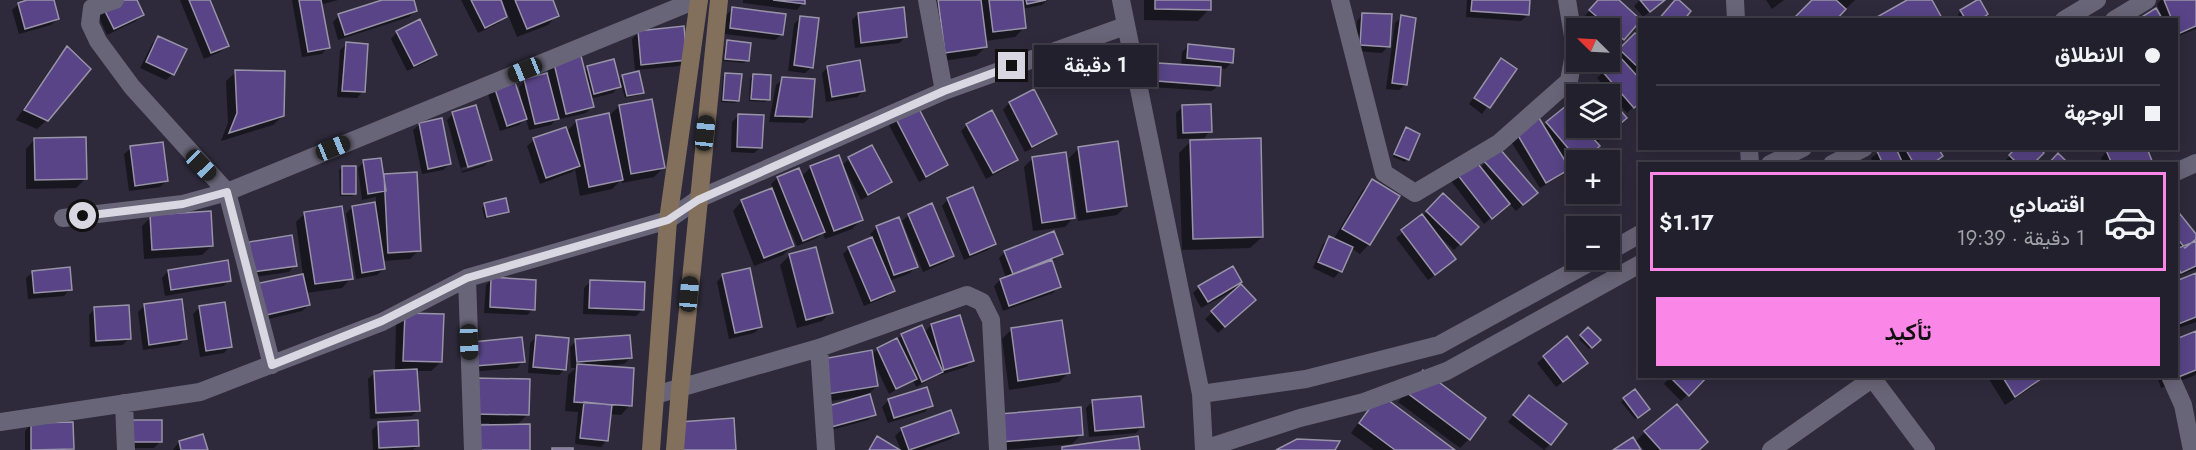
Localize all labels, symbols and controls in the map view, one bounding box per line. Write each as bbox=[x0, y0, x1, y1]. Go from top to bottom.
north arrow bbox=[1566, 18, 1620, 72]
map controls bbox=[1566, 18, 1620, 270]
text: الانطلاق bbox=[2055, 38, 2124, 70]
callout: 1 دقيقة bbox=[1033, 45, 1156, 87]
text: 1 دقيقة bbox=[1064, 51, 1127, 80]
route end bbox=[998, 52, 1025, 79]
car bbox=[505, 55, 545, 85]
button: layers bbox=[1566, 84, 1620, 138]
text: الوجهة bbox=[2064, 96, 2124, 128]
car bbox=[694, 114, 716, 152]
car bbox=[313, 133, 353, 163]
car bbox=[182, 146, 220, 184]
button: + bbox=[1566, 150, 1620, 204]
text: اقتصادي bbox=[2009, 188, 2085, 220]
icon: car bbox=[2103, 195, 2157, 249]
route start bbox=[69, 202, 96, 229]
text: $1.17 bbox=[1659, 206, 1714, 238]
button: − bbox=[1566, 216, 1620, 270]
text: 1 دقيقة · 19:39 bbox=[1957, 224, 2085, 253]
car bbox=[678, 275, 700, 313]
button: تأكيد bbox=[1656, 297, 2160, 366]
car bbox=[459, 324, 479, 360]

